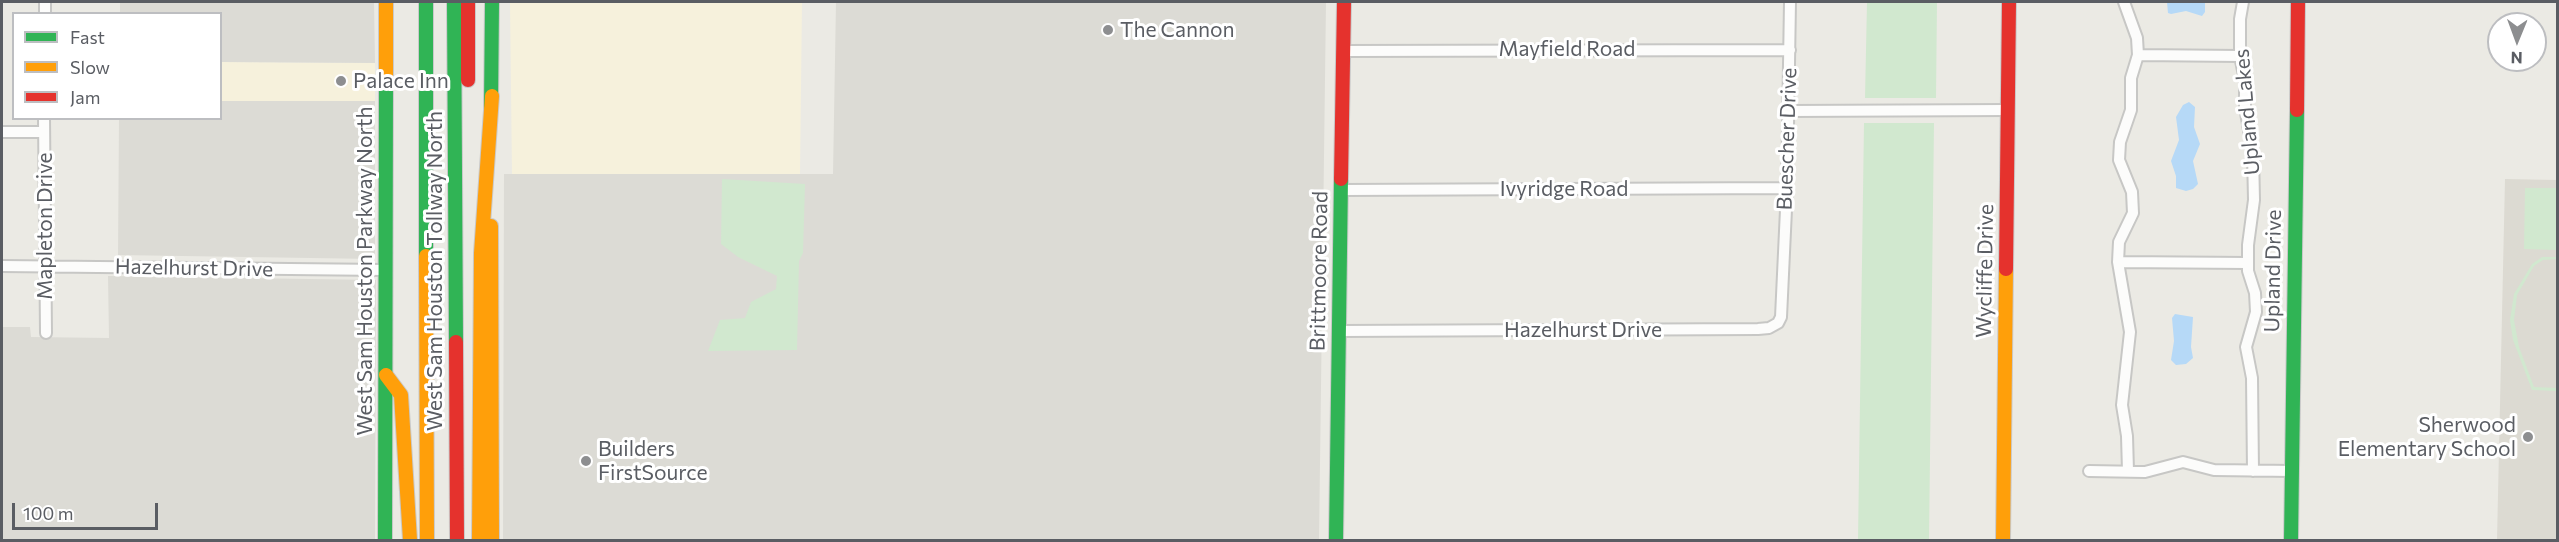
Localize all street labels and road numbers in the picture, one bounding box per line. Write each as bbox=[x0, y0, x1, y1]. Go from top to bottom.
street label: Mayfield Road bbox=[1499, 36, 1635, 62]
street label: Upland Lakes bbox=[2229, 48, 2265, 176]
street label: Buescher Drive bbox=[1772, 67, 1802, 211]
street label: West Sam Houston Parkway North bbox=[352, 107, 378, 435]
street label: West Sam Houston Tollway North bbox=[422, 111, 448, 431]
street label: Mapleton Drive bbox=[32, 152, 58, 300]
street label: Ivyridge Road bbox=[1500, 176, 1628, 202]
street label: Brittmoore Road bbox=[1305, 191, 1333, 351]
street label: Wycliffe Drive bbox=[1971, 204, 1999, 338]
street label: Upland Drive bbox=[2259, 209, 2287, 333]
street label: Hazelhurst Drive bbox=[115, 254, 273, 282]
street label: Hazelhurst Drive bbox=[1504, 317, 1662, 343]

